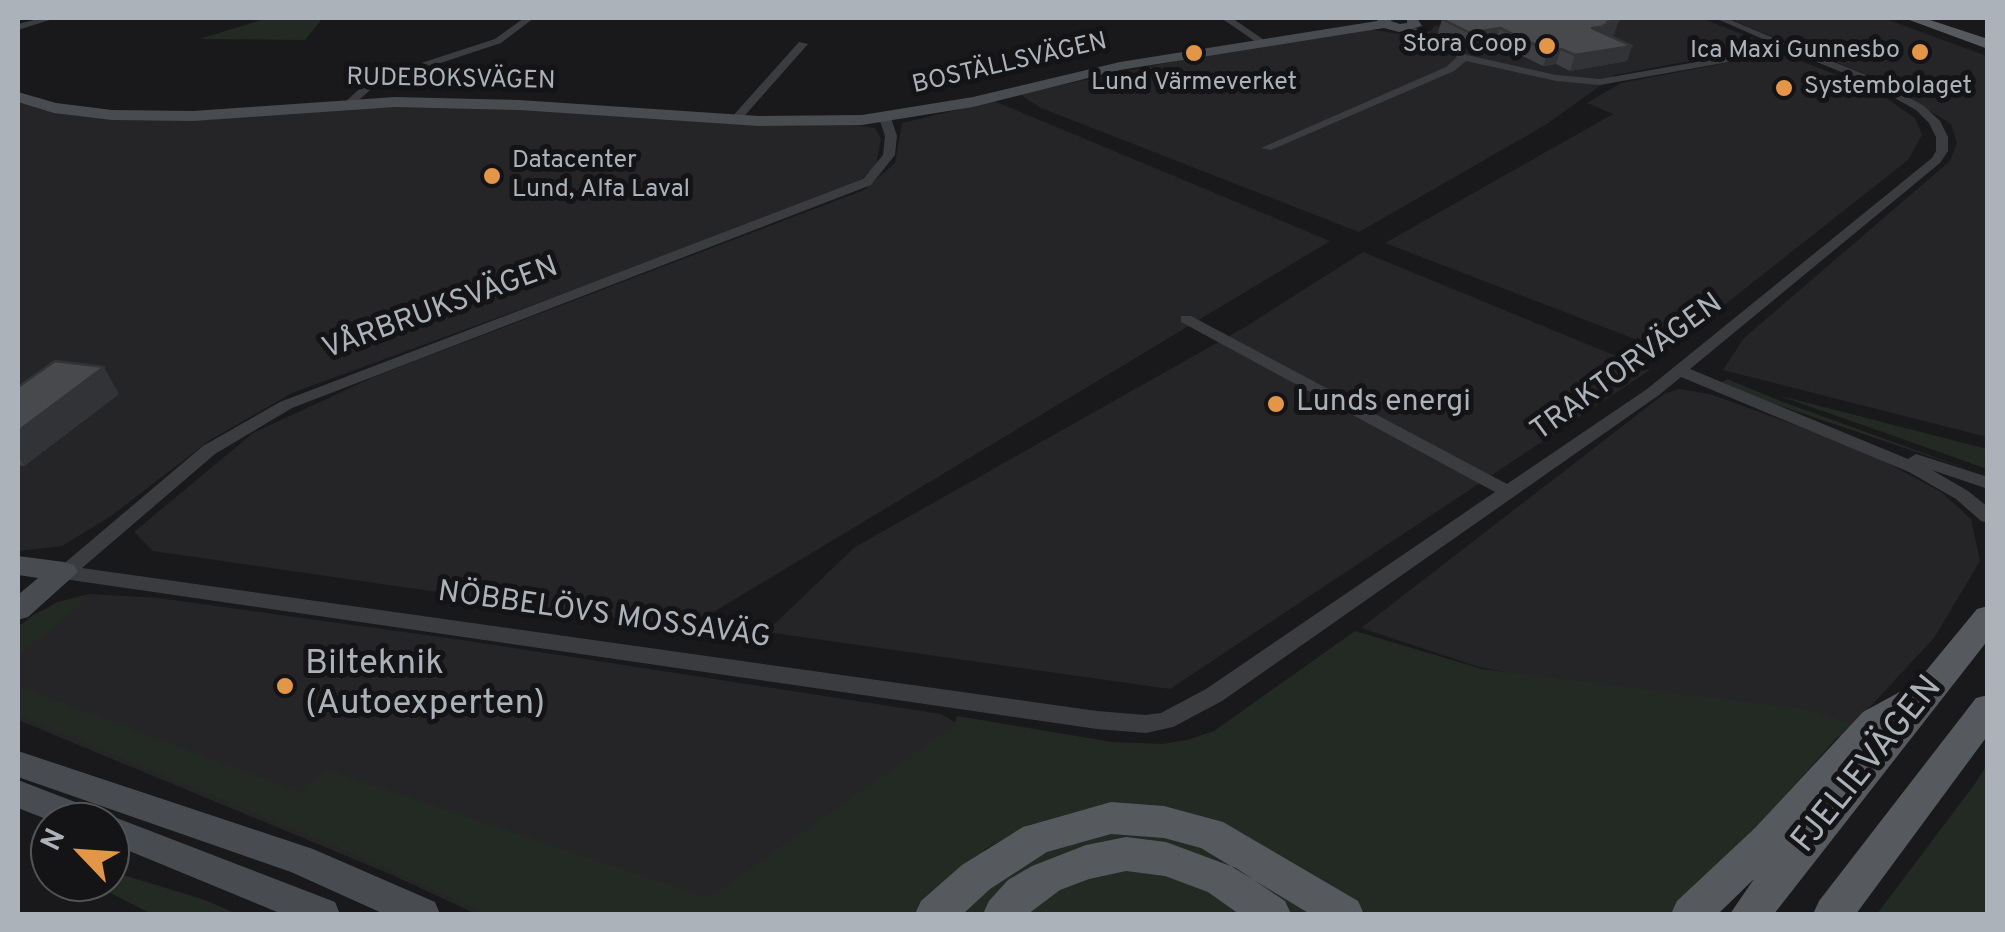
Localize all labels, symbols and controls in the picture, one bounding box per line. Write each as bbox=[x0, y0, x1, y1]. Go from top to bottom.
street label: BOSTÄLLSVÄGEN bbox=[910, 28, 1110, 102]
place label: Stora Coop bbox=[1402, 31, 1527, 61]
marker: Stora Coop bbox=[1536, 35, 1558, 57]
place label: Ica Maxi Gunnesbo bbox=[1690, 37, 1900, 67]
marker: Ica Maxi Gunnesbo bbox=[1909, 41, 1931, 63]
marker: Lund Värmeverket bbox=[1183, 42, 1205, 64]
street label: RUDEBOKSVÄGEN bbox=[346, 64, 556, 98]
place label: Lund Värmeverket bbox=[1091, 69, 1297, 99]
place label: Systembolaget bbox=[1804, 73, 1972, 103]
marker: Systembolaget bbox=[1773, 77, 1795, 99]
place label: Datacenter Lund, Alfa Laval bbox=[512, 147, 690, 206]
marker: Datacenter Lund, Alfa Laval bbox=[481, 165, 503, 187]
street label: VÅRBRUKSVÄGEN bbox=[318, 251, 564, 369]
street label: TRAKTORVÄGEN bbox=[1525, 287, 1731, 451]
place label: Lunds energi bbox=[1296, 386, 1471, 422]
marker: Lunds energi bbox=[1265, 393, 1287, 415]
street label: NÖBBELÖVS MOSSAVÄG bbox=[435, 576, 773, 658]
place label: Bilteknik (Autoexperten) bbox=[305, 645, 545, 727]
street label: FJELIEVÄGEN bbox=[1785, 669, 1953, 863]
marker: Bilteknik (Autoexperten) bbox=[274, 675, 296, 697]
north arrow bbox=[30, 802, 130, 902]
text: N bbox=[34, 823, 75, 857]

